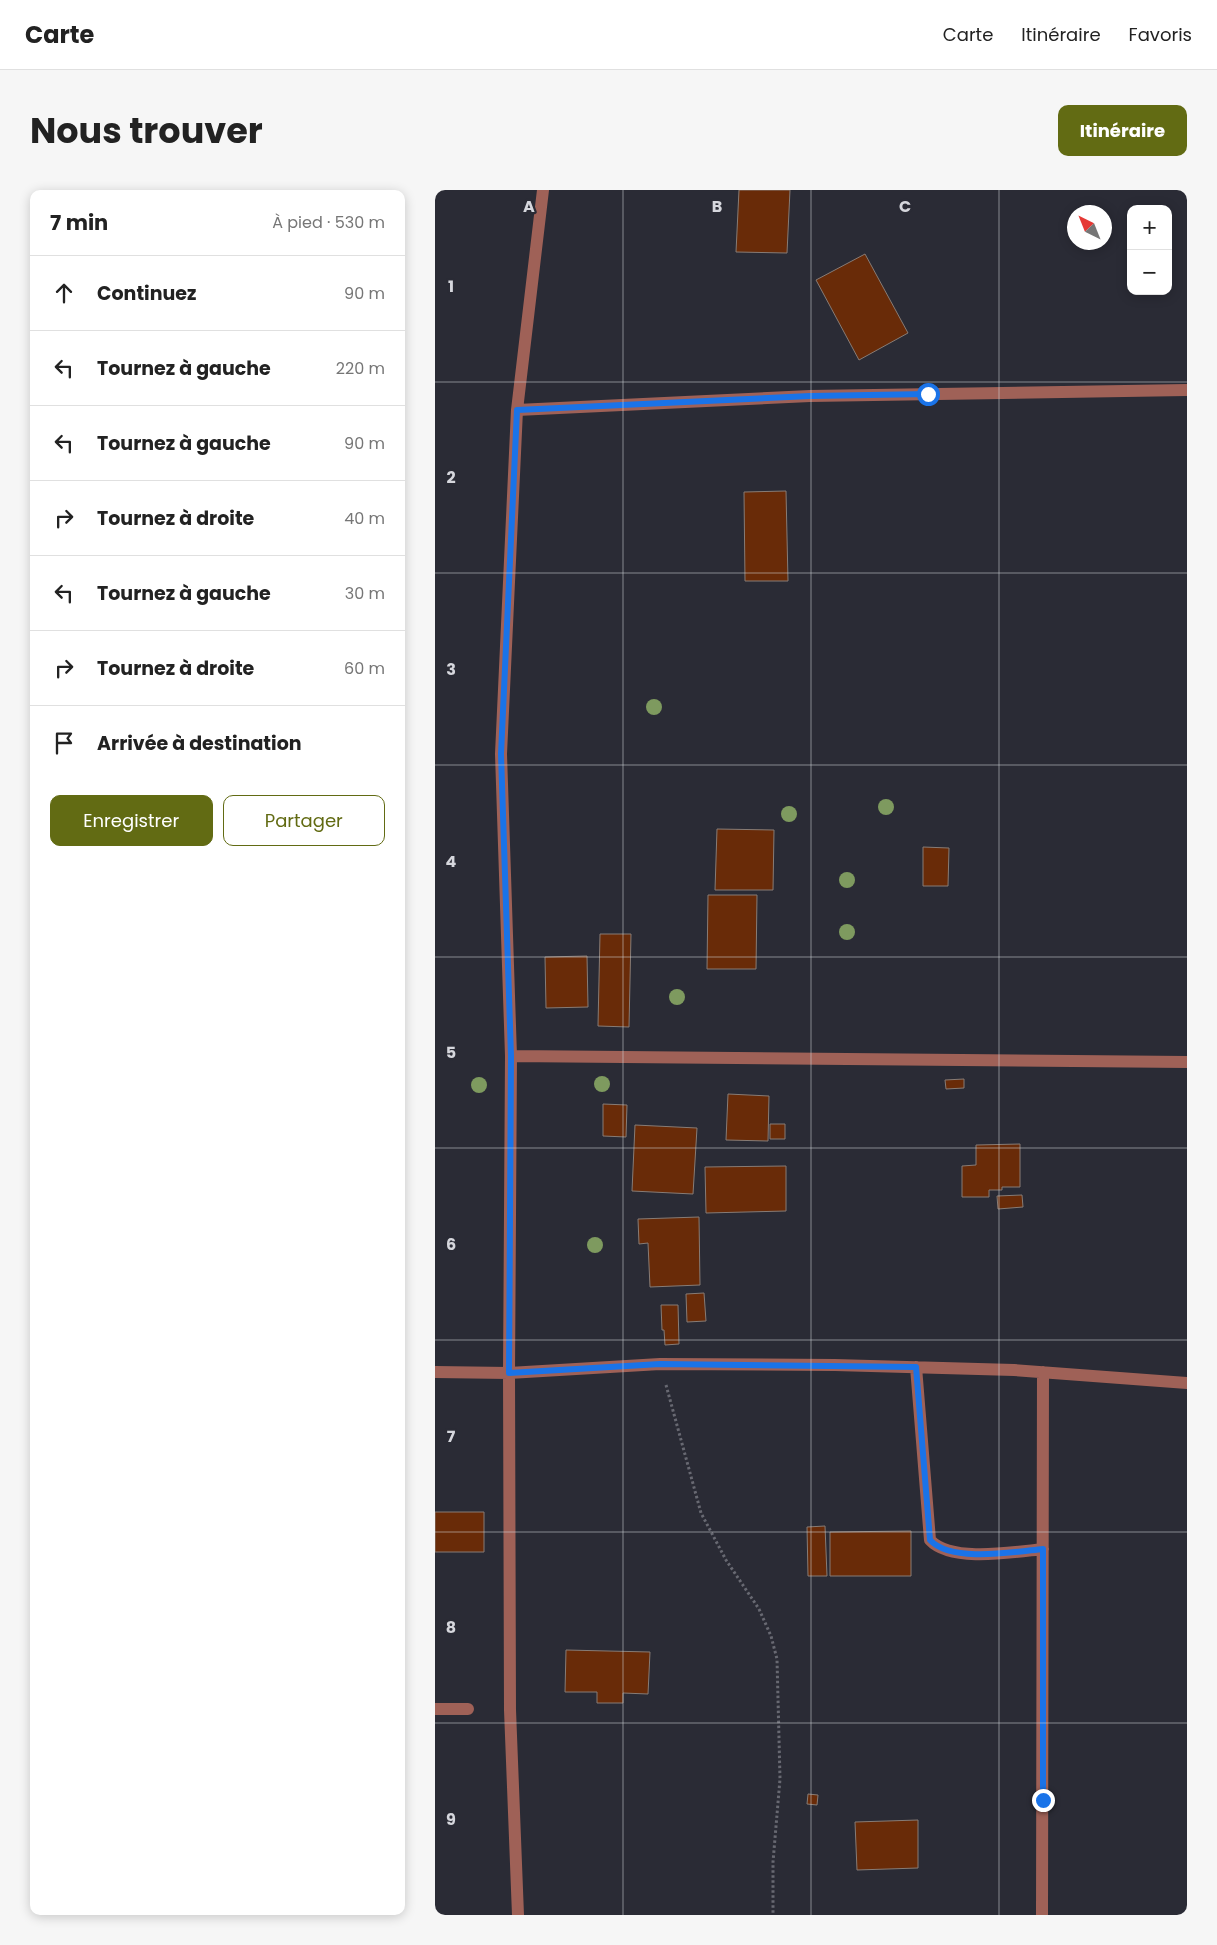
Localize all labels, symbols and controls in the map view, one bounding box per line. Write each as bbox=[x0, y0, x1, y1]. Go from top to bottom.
text: Carte bbox=[25, 18, 94, 51]
text: Carte bbox=[943, 22, 993, 47]
text: Itinéraire bbox=[1021, 22, 1101, 47]
text: Favoris bbox=[1129, 22, 1192, 47]
button: Itinéraire bbox=[1058, 105, 1187, 156]
text: Nous trouver bbox=[30, 106, 263, 155]
text: A bbox=[523, 195, 535, 218]
text: B bbox=[712, 195, 722, 218]
text: C bbox=[899, 195, 911, 218]
north arrow bbox=[1067, 205, 1112, 250]
map controls bbox=[1127, 205, 1172, 295]
button: + bbox=[1127, 205, 1172, 250]
text: 7 min bbox=[50, 208, 108, 237]
text: À pied · 530 m bbox=[272, 211, 385, 234]
button: − bbox=[1127, 250, 1172, 295]
text: 1 bbox=[448, 275, 454, 298]
icon: ahead bbox=[50, 279, 78, 307]
text: Continuez bbox=[97, 280, 196, 307]
text: 90 m bbox=[344, 282, 385, 305]
icon: left bbox=[50, 354, 78, 382]
text: Tournez à gauche bbox=[97, 355, 271, 382]
text: 220 m bbox=[336, 357, 385, 380]
route start bbox=[917, 383, 940, 406]
icon: left bbox=[50, 429, 78, 457]
text: Tournez à gauche bbox=[97, 430, 271, 457]
text: 90 m bbox=[344, 432, 385, 455]
text: 2 bbox=[446, 466, 456, 489]
icon: right bbox=[50, 504, 78, 532]
text: Tournez à droite bbox=[97, 505, 254, 532]
text: 40 m bbox=[344, 507, 385, 530]
icon: left bbox=[50, 579, 78, 607]
text: Tournez à gauche bbox=[97, 580, 271, 607]
text: 30 m bbox=[345, 582, 385, 605]
icon: right bbox=[50, 654, 78, 682]
text: Tournez à droite bbox=[97, 655, 254, 682]
text: 60 m bbox=[344, 657, 385, 680]
text: 3 bbox=[446, 658, 456, 681]
icon: arrive bbox=[50, 729, 78, 757]
text: Arrivée à destination bbox=[97, 730, 302, 757]
button: Enregistrer bbox=[50, 795, 213, 846]
button: Partager bbox=[223, 795, 385, 846]
text: 4 bbox=[446, 850, 457, 873]
text: 5 bbox=[446, 1041, 456, 1064]
text: 6 bbox=[446, 1233, 456, 1256]
text: 7 bbox=[447, 1425, 456, 1448]
text: 8 bbox=[446, 1616, 456, 1639]
route end bbox=[1032, 1789, 1055, 1812]
text: 9 bbox=[446, 1808, 456, 1831]

